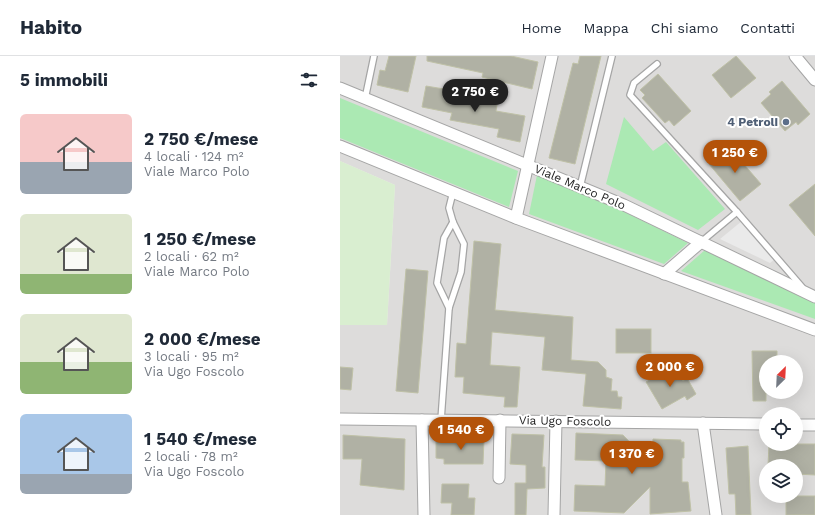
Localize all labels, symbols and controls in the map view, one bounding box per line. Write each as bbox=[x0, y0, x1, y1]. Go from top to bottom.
text: Habito bbox=[20, 16, 82, 39]
text: Home bbox=[522, 20, 562, 36]
text: Mappa bbox=[584, 20, 629, 36]
text: Chi siamo bbox=[651, 20, 718, 36]
text: Contatti bbox=[740, 20, 795, 36]
icon: filters bbox=[298, 69, 320, 91]
text: 5 immobili bbox=[20, 70, 108, 90]
pin: 2 750 € bbox=[438, 79, 512, 113]
text: 2 750 € bbox=[451, 84, 499, 99]
place label: 4 Petroli bbox=[727, 115, 778, 129]
marker: 4 Petroli bbox=[781, 117, 791, 127]
text: 2 750 €/mese bbox=[144, 129, 258, 149]
icon: home bbox=[52, 130, 100, 178]
pin: 1 250 € bbox=[698, 140, 772, 174]
text: 1 250 € bbox=[712, 145, 758, 160]
text: 4 locali · 124 m² bbox=[144, 149, 244, 164]
street label: Viale Marco Polo bbox=[532, 162, 628, 212]
text: Viale Marco Polo bbox=[144, 164, 250, 179]
text: 1 250 €/mese bbox=[144, 229, 256, 249]
icon: home bbox=[52, 230, 100, 278]
text: 2 locali · 62 m² bbox=[144, 249, 239, 264]
text: Viale Marco Polo bbox=[144, 264, 250, 279]
text: 2 000 €/mese bbox=[144, 329, 261, 349]
icon: home bbox=[52, 330, 100, 378]
text: 3 locali · 95 m² bbox=[144, 349, 239, 364]
pin: 2 000 € bbox=[633, 354, 707, 388]
north arrow bbox=[759, 355, 803, 399]
map controls bbox=[759, 355, 803, 503]
text: 2 000 € bbox=[645, 359, 695, 374]
text: Via Ugo Foscolo bbox=[144, 364, 244, 379]
button: locate bbox=[759, 407, 803, 451]
street label: Via Ugo Foscolo bbox=[519, 413, 611, 429]
pin: 1 540 € bbox=[424, 417, 498, 451]
text: 1 540 € bbox=[438, 422, 484, 437]
text: 1 540 €/mese bbox=[144, 429, 257, 449]
icon: home bbox=[52, 430, 100, 478]
pin: 1 370 € bbox=[595, 441, 669, 475]
text: 1 370 € bbox=[609, 446, 655, 461]
text: 2 locali · 78 m² bbox=[144, 449, 238, 464]
button: layers bbox=[759, 459, 803, 503]
text: Via Ugo Foscolo bbox=[144, 464, 244, 479]

